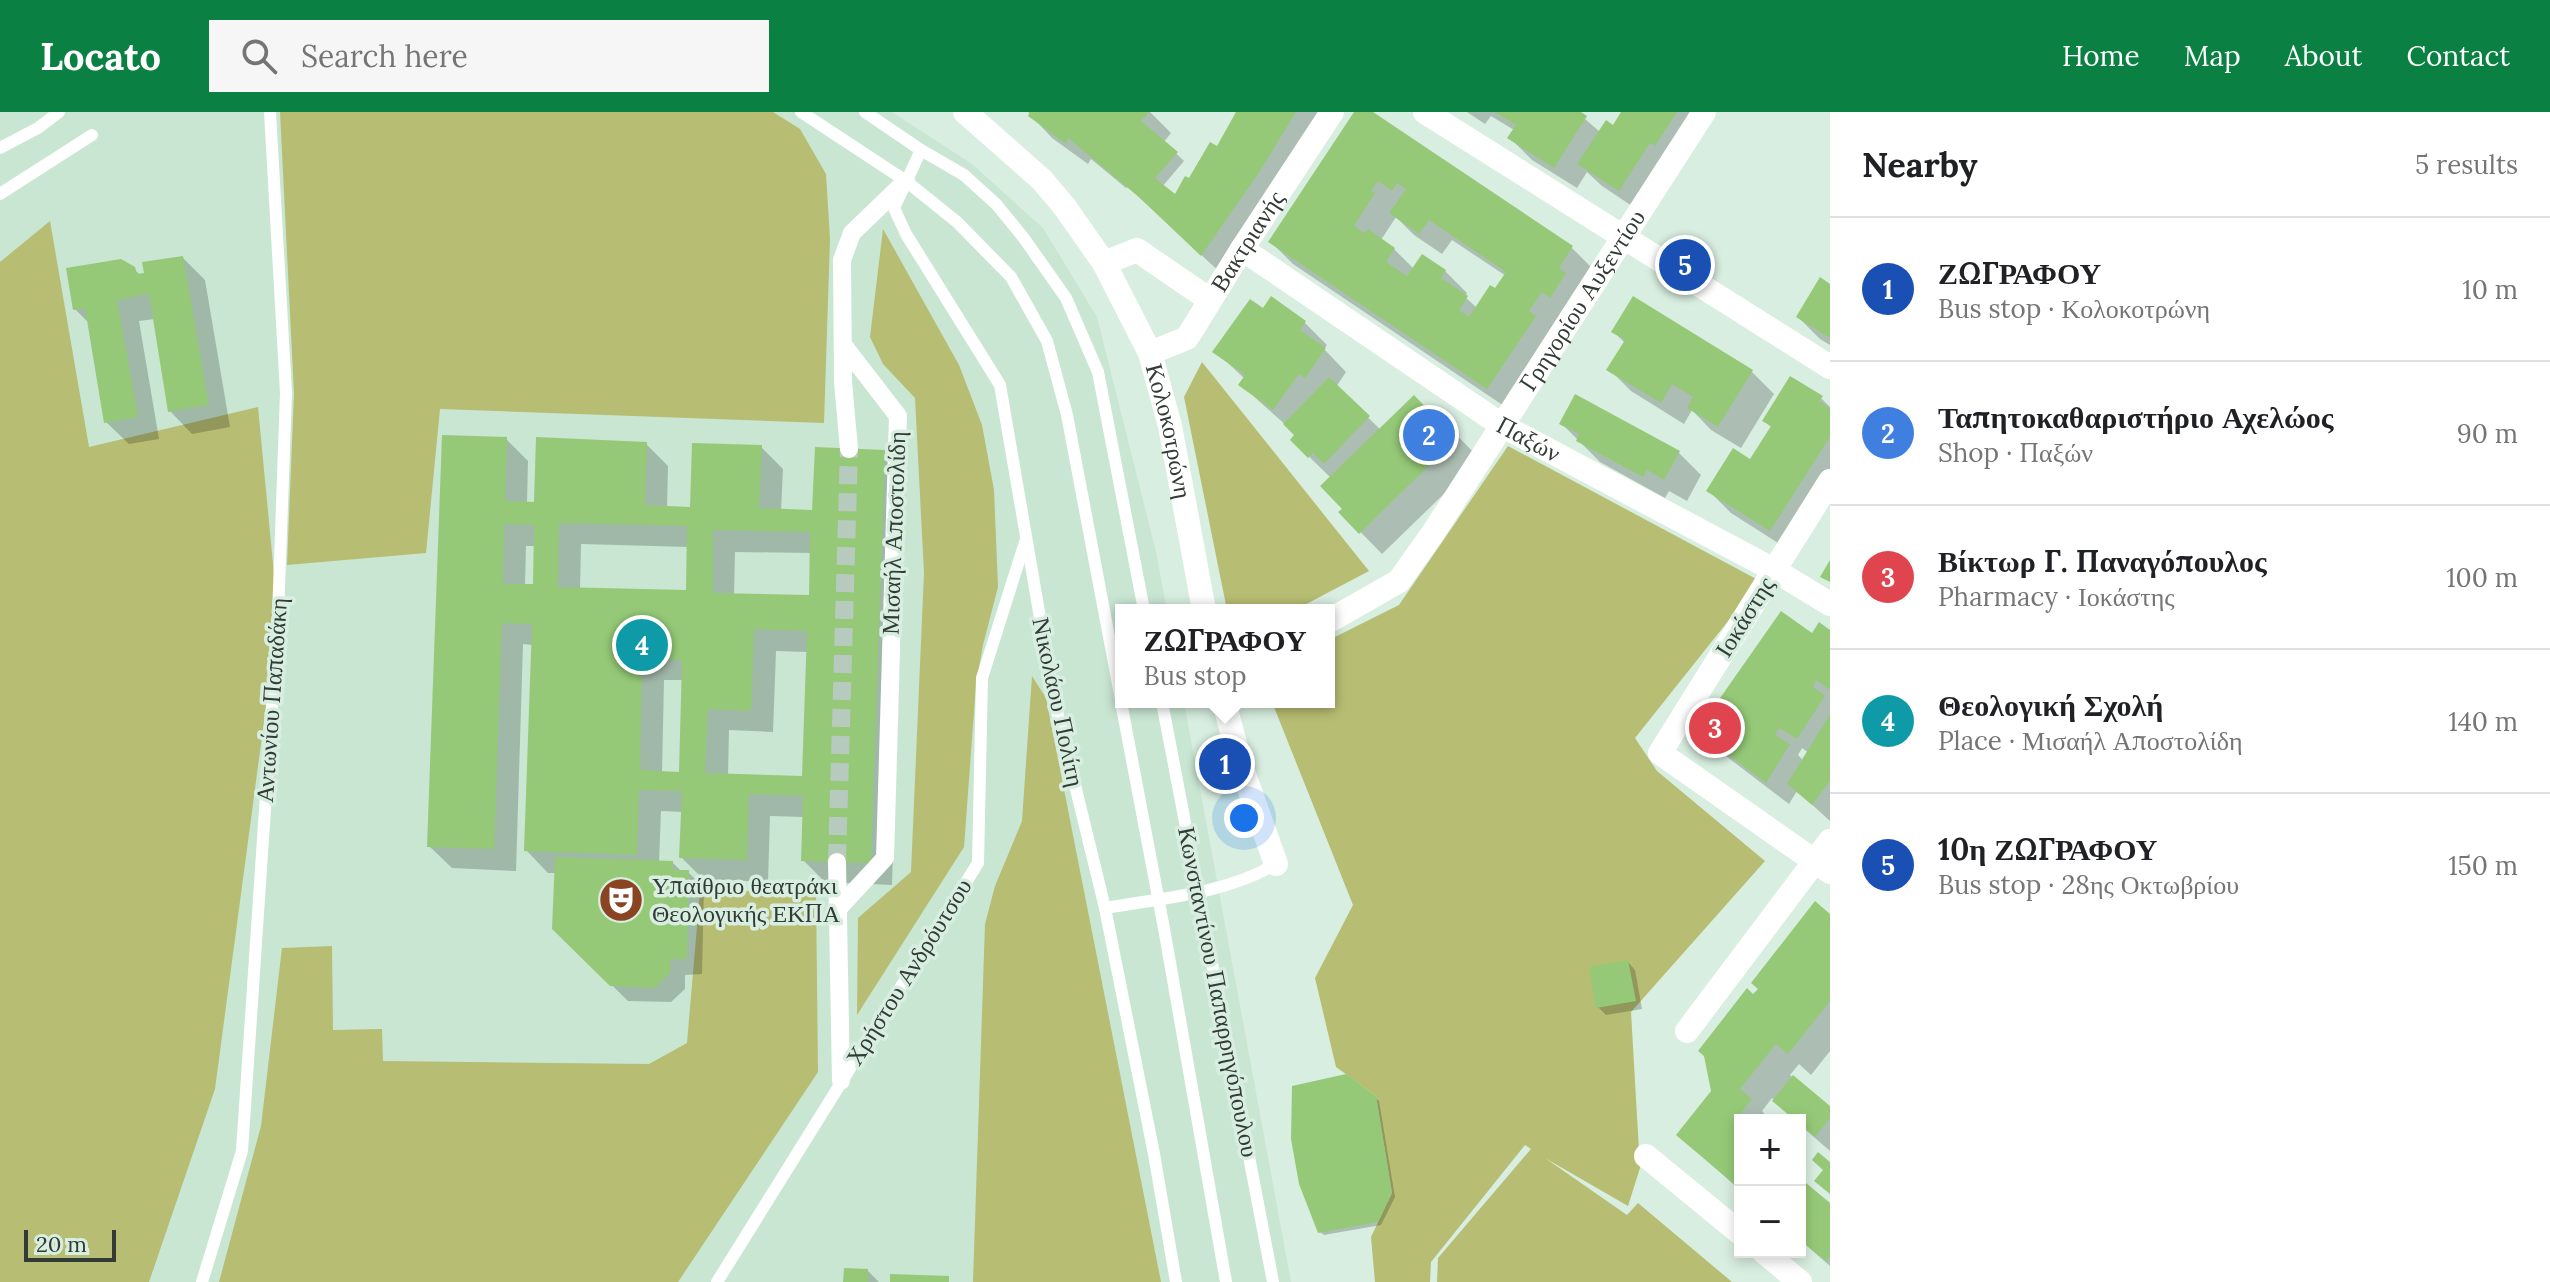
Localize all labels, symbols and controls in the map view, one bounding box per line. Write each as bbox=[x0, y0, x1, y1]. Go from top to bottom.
search box bbox=[209, 20, 769, 92]
text: Locato bbox=[40, 32, 161, 80]
icon: search bbox=[237, 34, 281, 78]
text: Search here bbox=[301, 37, 468, 75]
text: Home bbox=[2062, 38, 2140, 74]
text: Map bbox=[2184, 38, 2241, 74]
text: About bbox=[2285, 38, 2362, 74]
text: Contact bbox=[2406, 38, 2510, 74]
text: Nearby bbox=[1862, 143, 1978, 186]
text: 5 results bbox=[2415, 148, 2518, 181]
street label: Βακτριανής bbox=[1203, 184, 1291, 297]
street label: Γρηγορίου Αυξεντίου bbox=[1512, 204, 1652, 397]
pin: 5 bbox=[1659, 235, 1711, 295]
text: ΖΩΓΡΑΦΟΥ bbox=[1938, 254, 2101, 292]
text: 1 bbox=[1883, 273, 1893, 306]
text: 10 m bbox=[2462, 273, 2518, 306]
text: Bus stop · Κολοκοτρώνη bbox=[1938, 292, 2210, 325]
street label: Κολοκοτρώνη bbox=[1139, 360, 1199, 501]
text: Ταπητοκαθαριστήριο Αχελώος bbox=[1938, 398, 2334, 436]
pin: 2 bbox=[1403, 405, 1455, 465]
street label: Παξών bbox=[1491, 409, 1566, 469]
text: 2 bbox=[1881, 417, 1895, 450]
text: 90 m bbox=[2457, 417, 2518, 450]
street label: Μισαήλ Αποστολίδη bbox=[874, 431, 913, 635]
text: Shop · Παξών bbox=[1938, 436, 2093, 469]
text: Βίκτωρ Γ. Παναγόπουλος bbox=[1938, 542, 2267, 580]
text: 3 bbox=[1881, 561, 1895, 594]
text: 100 m bbox=[2446, 561, 2518, 594]
street label: Ιοκάστης bbox=[1708, 570, 1782, 663]
text: Pharmacy · Ιοκάστης bbox=[1938, 580, 2175, 613]
street label: Αντωνίου Παπαδάκη bbox=[249, 597, 294, 803]
popup bbox=[1115, 604, 1335, 708]
street label: Νικολάου Πολίτη bbox=[1025, 614, 1092, 789]
pin: 4 bbox=[616, 615, 668, 675]
text: ΖΩΓΡΑΦΟΥ bbox=[1143, 621, 1307, 659]
text: Bus stop bbox=[1143, 659, 1247, 692]
text: Θεολογική Σχολή bbox=[1938, 686, 2163, 724]
pin: 3 bbox=[1689, 698, 1741, 758]
text: 4 bbox=[1881, 705, 1895, 738]
text: 140 m bbox=[2448, 705, 2518, 738]
text: Place · Μισαήλ Αποστολίδη bbox=[1938, 724, 2243, 757]
pin: 1 bbox=[1199, 734, 1251, 794]
your location bbox=[1224, 798, 1264, 838]
street label: Κωνσταντίνου Παπαρρηγόπουλου bbox=[1171, 824, 1266, 1160]
text: 10η ΖΩΓΡΑΦΟΥ bbox=[1938, 830, 2157, 868]
text: 5 bbox=[1881, 849, 1895, 882]
text: 150 m bbox=[2448, 849, 2518, 882]
text: Bus stop · 28ης Οκτωβρίου bbox=[1938, 868, 2239, 901]
place label: Υπαίθριο θεατράκι Θεολογικής ΕΚΠΑ bbox=[652, 870, 841, 929]
street label: Χρήστου Ανδρόυτσου bbox=[839, 872, 979, 1071]
theatre icon: Υπαίθριο θεατράκι Θεολογικής ΕΚΠΑ bbox=[597, 876, 645, 924]
map controls bbox=[1734, 1114, 1806, 1258]
button: + bbox=[1734, 1114, 1806, 1186]
button: − bbox=[1734, 1186, 1806, 1258]
scale bar bbox=[24, 1226, 116, 1262]
text: 20 m bbox=[36, 1230, 87, 1258]

